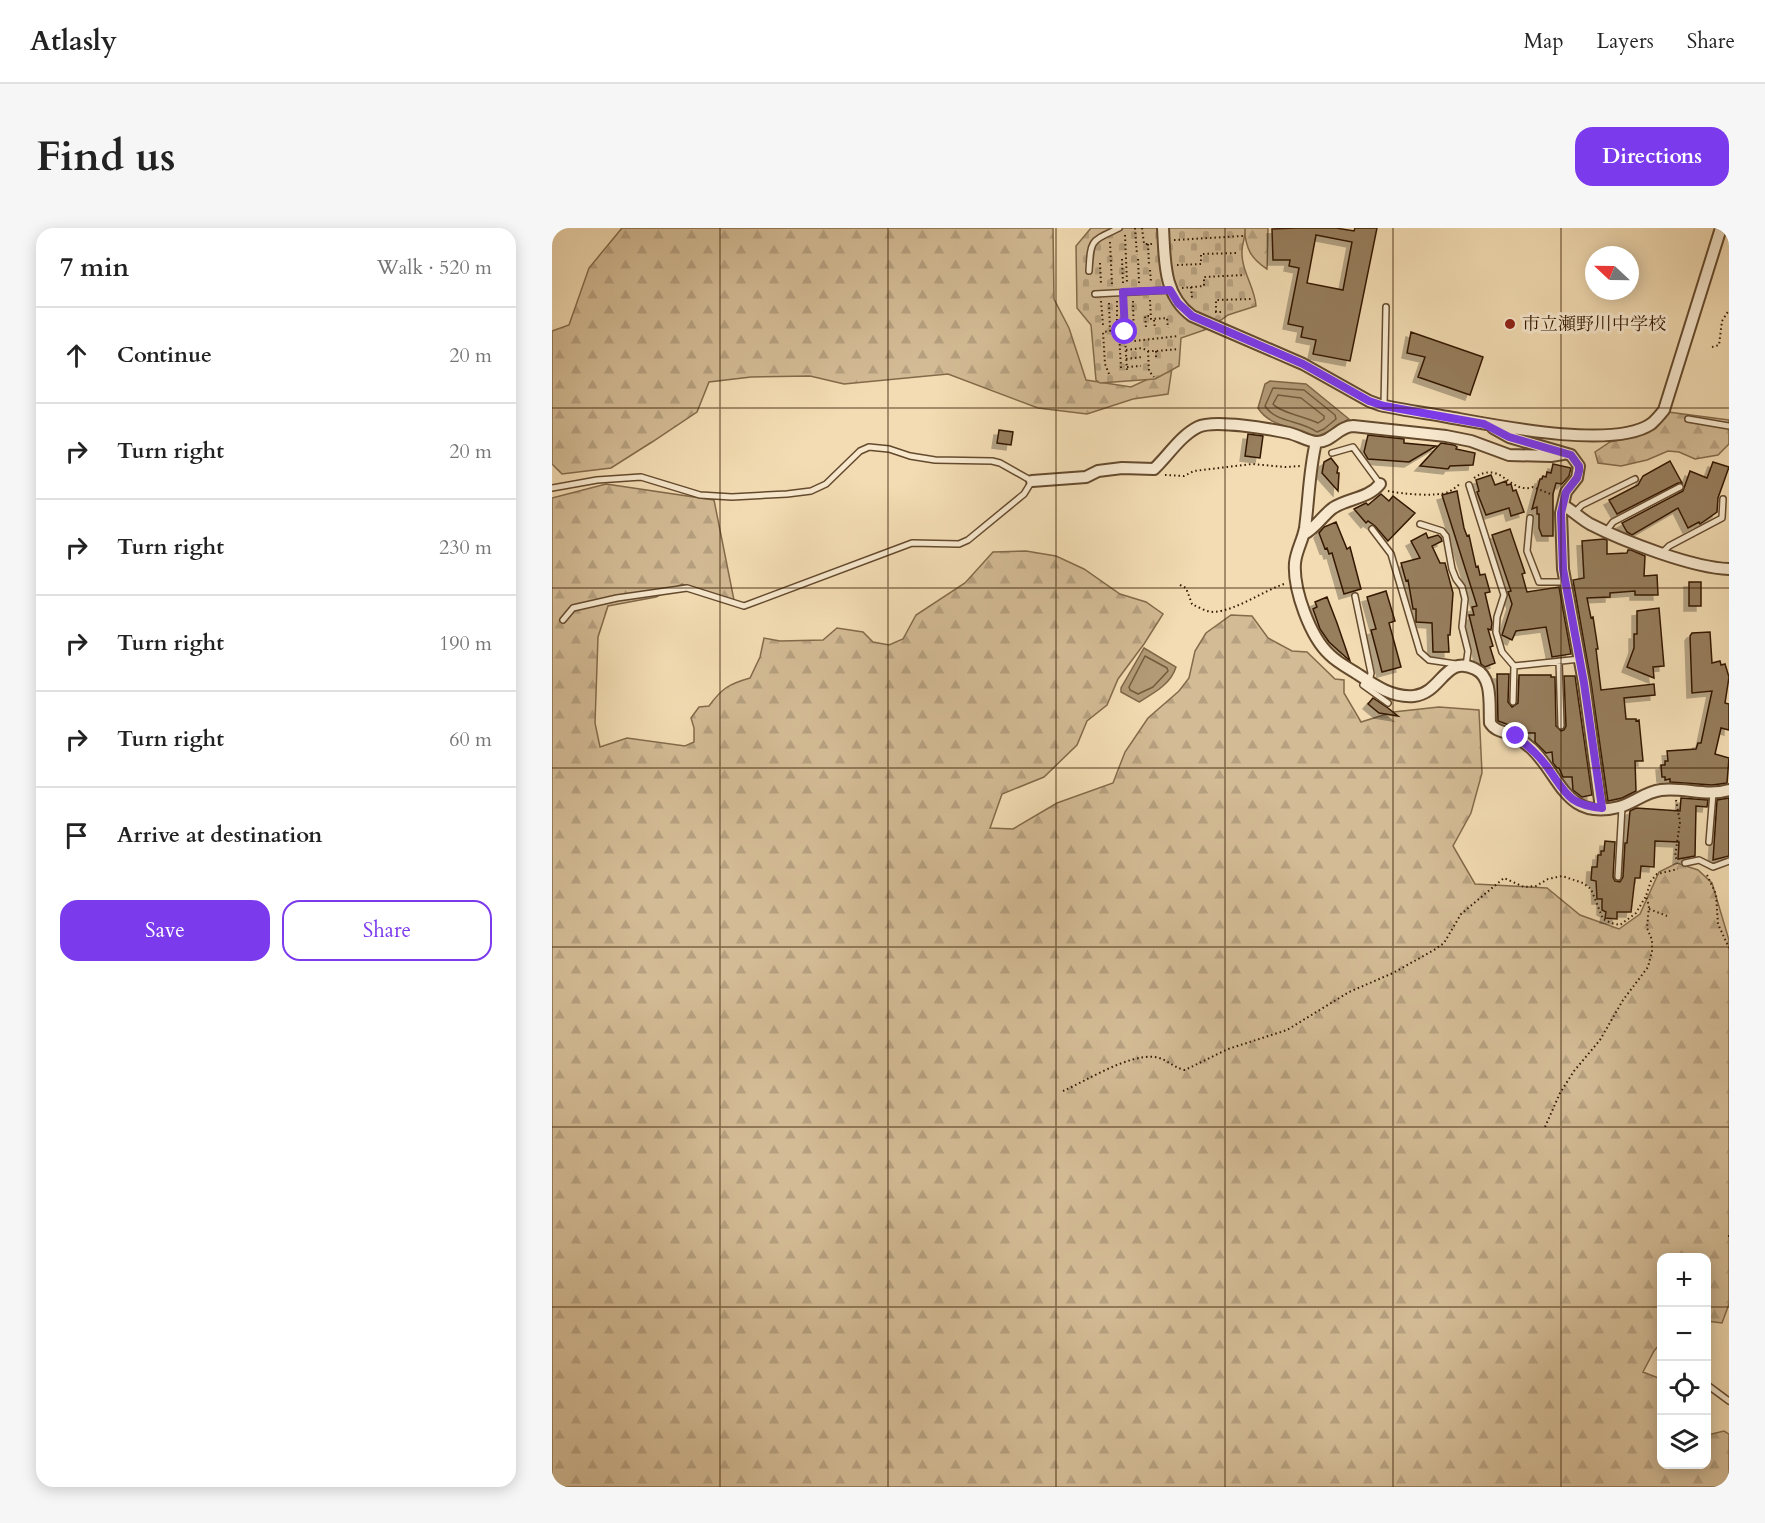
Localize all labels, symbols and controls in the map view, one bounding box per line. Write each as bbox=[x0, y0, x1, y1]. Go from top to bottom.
text: Atlasly bbox=[30, 22, 117, 60]
text: Map bbox=[1524, 27, 1564, 56]
text: Layers bbox=[1597, 27, 1654, 56]
text: Share bbox=[1687, 27, 1735, 56]
button: Directions bbox=[1575, 127, 1729, 186]
text: Find us bbox=[36, 128, 176, 185]
north arrow bbox=[1585, 246, 1639, 300]
text: 7 min bbox=[60, 250, 129, 285]
text: Walk · 520 m bbox=[377, 254, 492, 281]
place label: 市立瀬野川中学校 bbox=[1522, 312, 1666, 337]
marker: 市立瀬野川中学校 bbox=[1503, 317, 1517, 331]
route start bbox=[1111, 318, 1137, 344]
icon: ahead bbox=[60, 339, 93, 372]
text: Continue bbox=[117, 340, 212, 370]
text: 20 m bbox=[449, 342, 492, 369]
icon: right bbox=[60, 435, 93, 468]
text: Turn right bbox=[117, 436, 224, 466]
text: 20 m bbox=[449, 438, 492, 465]
icon: right bbox=[60, 531, 93, 564]
text: Turn right bbox=[117, 532, 224, 562]
text: 230 m bbox=[439, 534, 492, 561]
icon: right bbox=[60, 627, 93, 660]
text: Turn right bbox=[117, 628, 224, 658]
text: 190 m bbox=[439, 630, 492, 657]
route end bbox=[1502, 722, 1528, 748]
icon: right bbox=[60, 723, 93, 756]
text: Turn right bbox=[117, 724, 224, 754]
text: 60 m bbox=[449, 726, 492, 753]
icon: arrive bbox=[60, 819, 93, 852]
text: Arrive at destination bbox=[117, 820, 322, 850]
button: Save bbox=[60, 900, 270, 961]
button: Share bbox=[282, 900, 492, 961]
map controls bbox=[1657, 1253, 1711, 1469]
button: + bbox=[1657, 1253, 1711, 1307]
button: − bbox=[1657, 1307, 1711, 1361]
button: locate bbox=[1657, 1361, 1711, 1415]
button: layers bbox=[1657, 1415, 1711, 1469]

